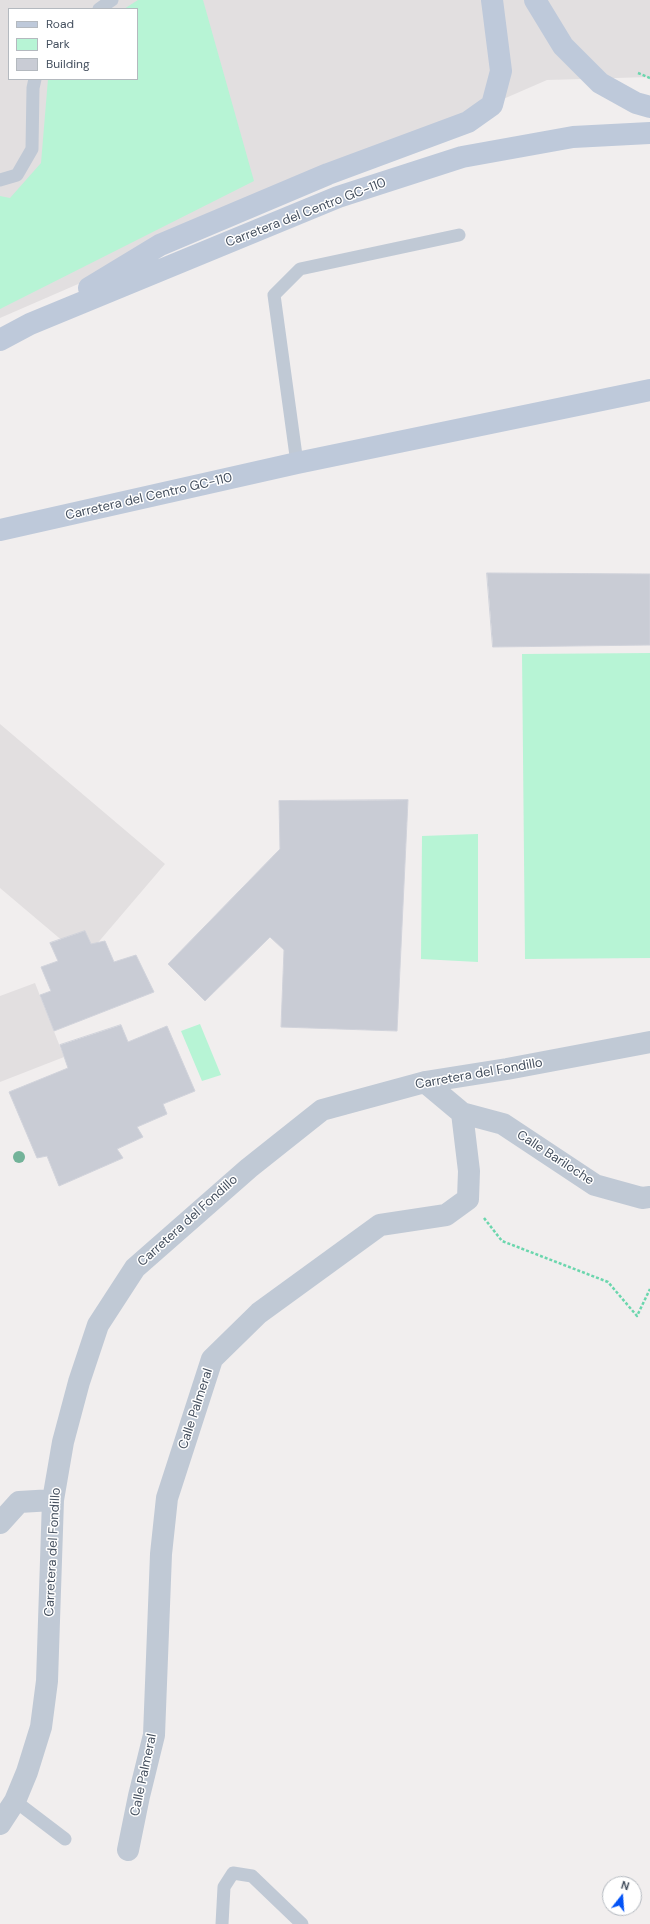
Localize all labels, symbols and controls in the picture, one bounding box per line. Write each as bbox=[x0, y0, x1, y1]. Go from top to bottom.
legend bbox=[8, 8, 138, 80]
text: Road bbox=[46, 16, 74, 32]
text: Park bbox=[46, 36, 70, 52]
text: Building bbox=[46, 56, 90, 72]
street label: Carretera del Centro GC-110 bbox=[224, 175, 388, 251]
street label: Carretera del Centro GC-110 bbox=[64, 470, 234, 524]
street label: Carretera del Fondillo bbox=[414, 1055, 544, 1093]
street label: Calle Bariloche bbox=[514, 1127, 596, 1189]
street label: Carretera del Fondillo bbox=[135, 1172, 241, 1270]
street label: Calle Palmeral bbox=[176, 1367, 216, 1451]
street label: Carretera del Fondillo bbox=[42, 1487, 64, 1617]
street label: Calle Palmeral bbox=[128, 1732, 160, 1818]
north arrow bbox=[602, 1876, 642, 1916]
text: N bbox=[619, 1878, 631, 1893]

